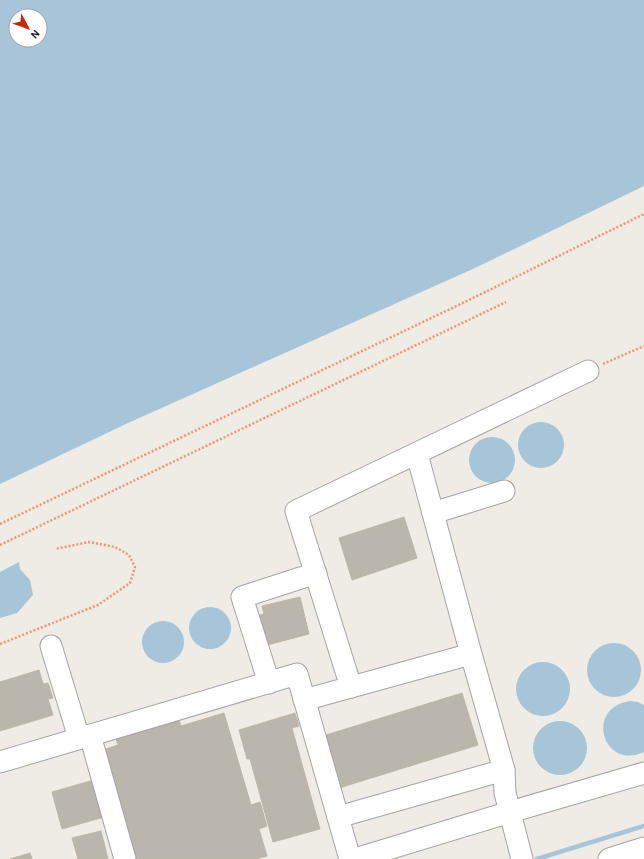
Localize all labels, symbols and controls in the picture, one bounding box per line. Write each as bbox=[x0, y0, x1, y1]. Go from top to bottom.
north arrow bbox=[8, 8, 48, 48]
text: N bbox=[29, 28, 42, 41]

